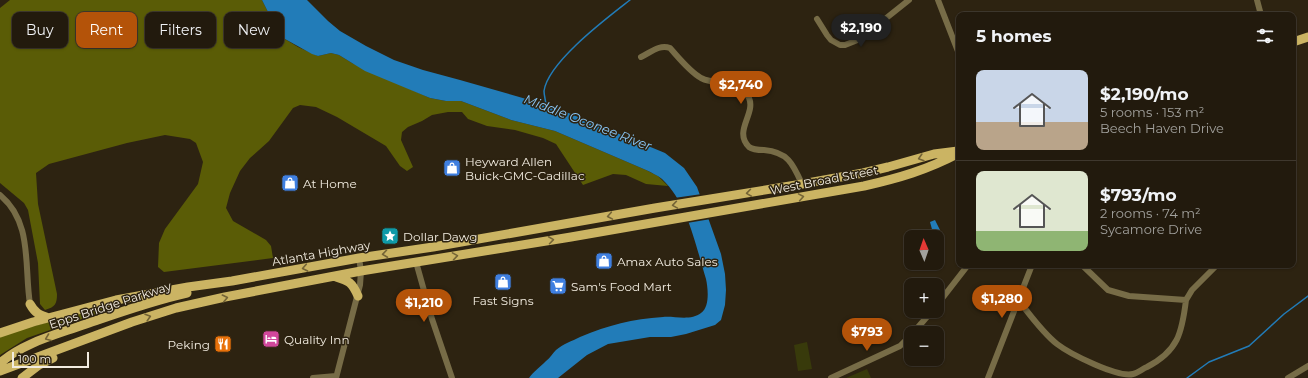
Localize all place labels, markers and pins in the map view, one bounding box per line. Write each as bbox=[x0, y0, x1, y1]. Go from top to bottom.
pin: $2,190 bbox=[828, 14, 894, 48]
pin: $2,740 bbox=[708, 71, 774, 105]
place label: Heyward Allen Buick-GMC-Cadillac bbox=[465, 154, 585, 183]
shop icon: Heyward Allen Buick-GMC-Cadillac bbox=[442, 158, 462, 178]
shop icon: At Home bbox=[280, 173, 300, 193]
place label: At Home bbox=[303, 176, 357, 191]
place icon: Dollar Dawg bbox=[380, 226, 400, 246]
place label: Dollar Dawg bbox=[403, 229, 477, 244]
shop icon: Amax Auto Sales bbox=[594, 251, 614, 271]
place label: Amax Auto Sales bbox=[617, 254, 718, 269]
shop icon: Fast Signs bbox=[493, 272, 513, 292]
supermarket icon: Sam's Food Mart bbox=[548, 276, 568, 296]
place label: Sam's Food Mart bbox=[571, 279, 672, 294]
pin: $1,280 bbox=[969, 285, 1035, 319]
pin: $1,210 bbox=[391, 289, 457, 323]
place label: Fast Signs bbox=[472, 293, 534, 308]
pin: $793 bbox=[843, 318, 891, 352]
hotel icon: Quality Inn bbox=[261, 329, 281, 349]
place label: Quality Inn bbox=[284, 332, 350, 347]
restaurant icon: Peking bbox=[213, 334, 233, 354]
place label: Peking bbox=[168, 337, 210, 352]

